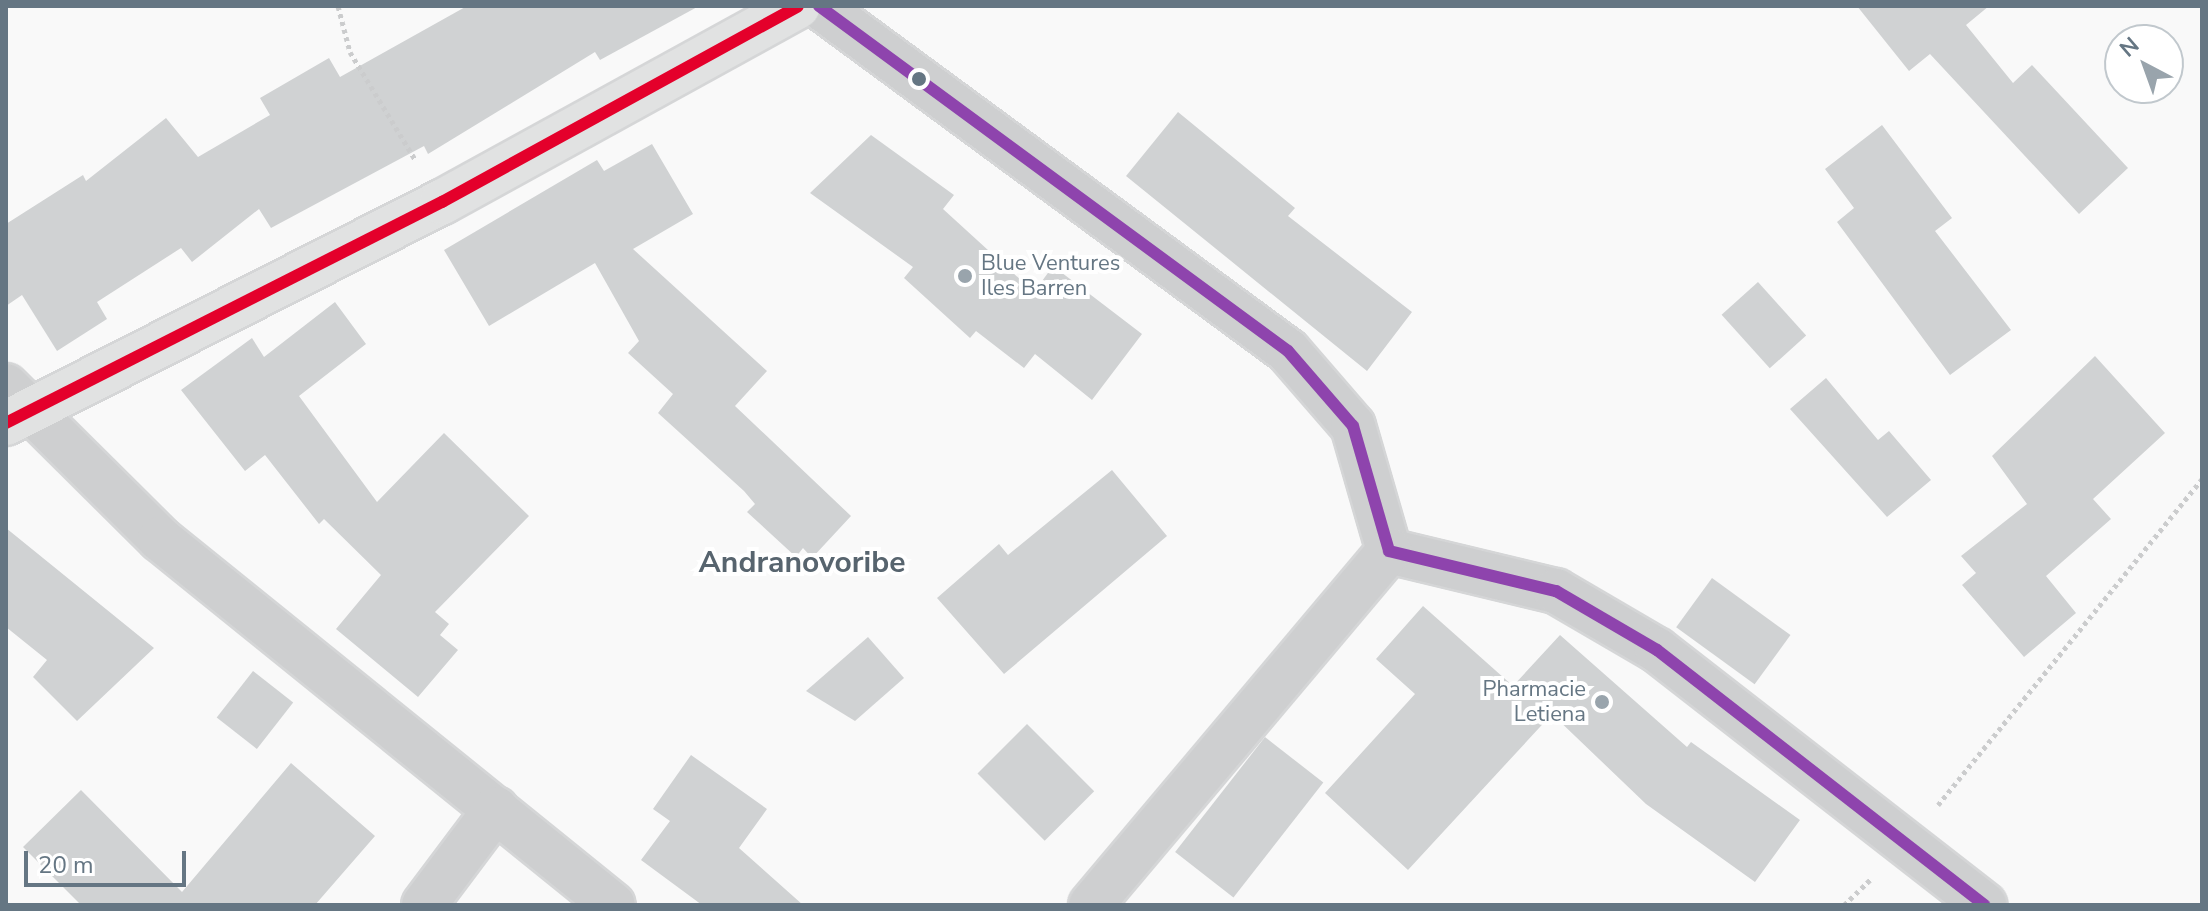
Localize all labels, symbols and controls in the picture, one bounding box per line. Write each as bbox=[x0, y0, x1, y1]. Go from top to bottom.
north arrow bbox=[2104, 24, 2184, 104]
text: N bbox=[2114, 31, 2146, 64]
unlabelled marker bbox=[911, 71, 927, 87]
place label: Blue Ventures Iles Barren bbox=[981, 250, 1120, 302]
marker: Blue Ventures Iles Barren bbox=[956, 267, 974, 285]
district label: Andranovoribe bbox=[699, 545, 905, 581]
place label: Pharmacie Letiena bbox=[1483, 676, 1586, 728]
marker: Pharmacie Letiena bbox=[1593, 693, 1611, 711]
scale bar bbox=[28, 835, 190, 885]
text: 20 m bbox=[38, 849, 94, 881]

